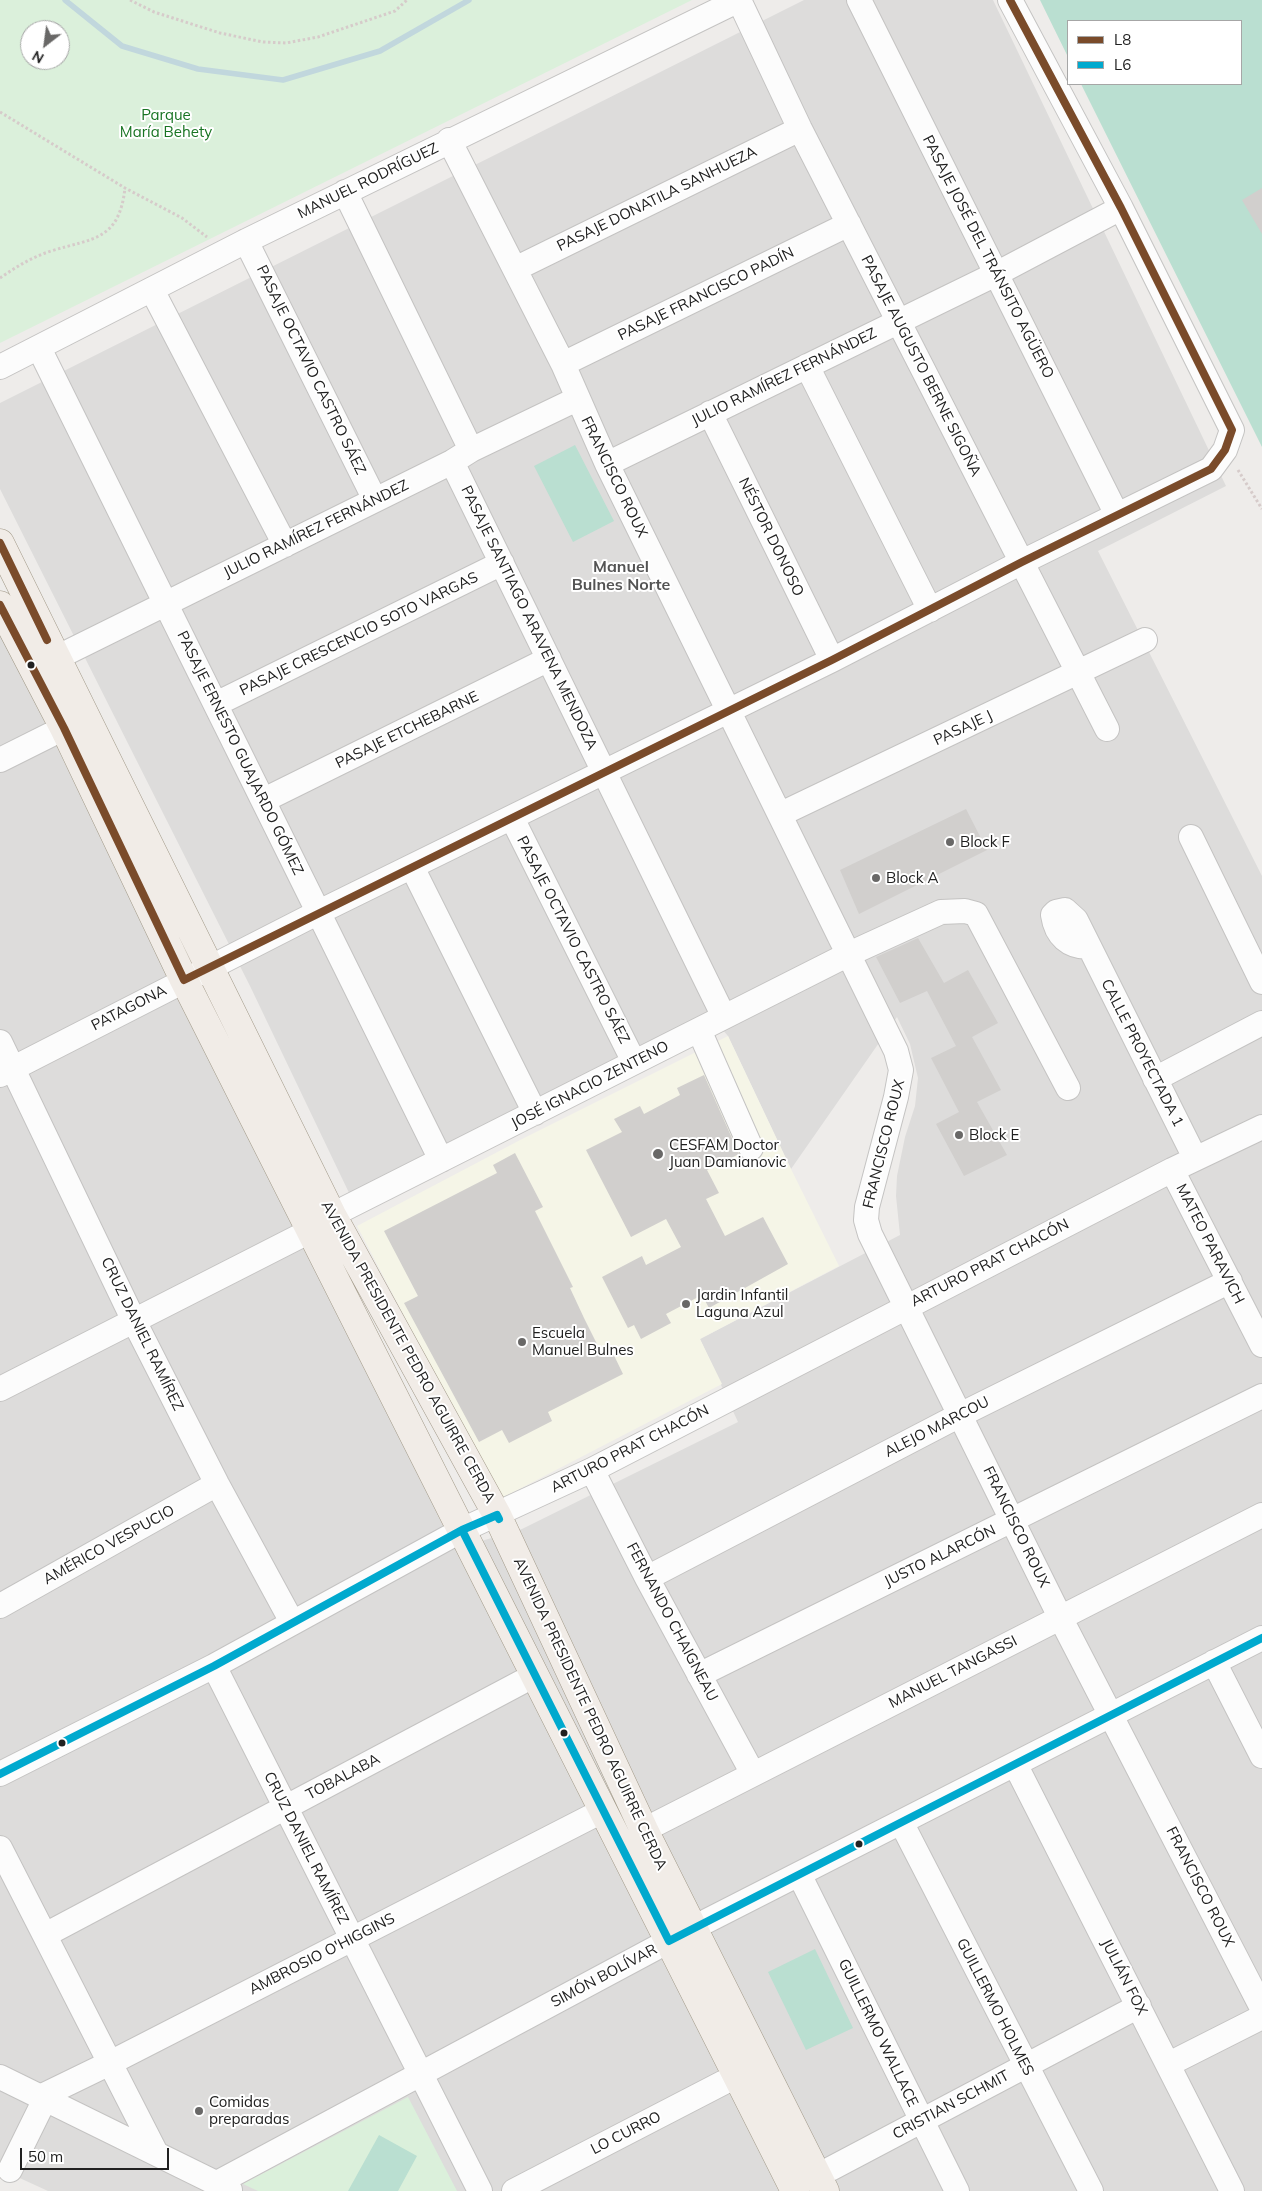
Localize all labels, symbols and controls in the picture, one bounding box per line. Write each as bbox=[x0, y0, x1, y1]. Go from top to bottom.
north arrow bbox=[20, 20, 70, 70]
legend bbox=[1067, 20, 1242, 85]
text: L8 bbox=[1114, 30, 1131, 49]
text: N bbox=[29, 47, 47, 68]
text: L6 bbox=[1114, 55, 1131, 74]
park label: Parque María Behety bbox=[120, 106, 212, 141]
street label: PASAJE JOSÉ DEL TRÁNSITO AGÜERO bbox=[919, 132, 1057, 382]
street label: MANUEL RODRÍGUEZ bbox=[295, 139, 441, 223]
street label: PASAJE DONATILA SANHUEZA bbox=[554, 143, 760, 255]
street label: PASAJE FRANCISCO PADÍN bbox=[615, 243, 797, 345]
street label: PASAJE AUGUSTO BERNE SIGOÑA bbox=[857, 252, 985, 480]
street label: PASAJE OCTAVIO CASTRO SÁEZ bbox=[252, 262, 370, 478]
street label: JULIO RAMÍREZ FERNÁNDEZ bbox=[689, 324, 879, 430]
street label: FRANCISCO ROUX bbox=[577, 414, 651, 540]
street label: NÉSTOR DONOSO bbox=[734, 475, 808, 599]
street label: JULIO RAMÍREZ FERNÁNDEZ bbox=[221, 476, 411, 582]
street label: PASAJE SANTIAGO ARAVENA MENDOZA bbox=[457, 483, 601, 753]
district label: Manuel Bulnes Norte bbox=[572, 557, 670, 595]
street label: PASAJE CRESCENCIO SOTO VARGAS bbox=[237, 568, 481, 700]
street label: PASAJE ERNESTO GUAJARDO GÓMEZ bbox=[173, 628, 307, 878]
unlabelled marker bbox=[26, 660, 36, 670]
street label: PASAJE ETCHEBARNE bbox=[332, 687, 482, 773]
street label: PASAJE J bbox=[931, 707, 995, 749]
street label: PASAJE OCTAVIO CASTRO SÁEZ bbox=[513, 833, 633, 1047]
place label: Block F bbox=[960, 833, 1010, 851]
marker: Block F bbox=[944, 836, 956, 848]
place label: Block A bbox=[886, 869, 938, 887]
marker: Block A bbox=[870, 872, 882, 884]
street label: CALLE PROYECTADA 1 bbox=[1097, 976, 1187, 1130]
street label: PATAGONA bbox=[88, 981, 170, 1035]
street label: JOSÉ IGNACIO ZENTENO bbox=[508, 1037, 672, 1133]
street label: FRANCISCO ROUX bbox=[859, 1078, 909, 1210]
place label: Block E bbox=[969, 1126, 1019, 1144]
marker: Block E bbox=[953, 1129, 965, 1141]
place label: CESFAM Doctor Juan Damianovic bbox=[669, 1136, 786, 1171]
marker: CESFAM Doctor Juan Damianovic bbox=[651, 1147, 665, 1161]
street label: MATEO PARAVICH bbox=[1172, 1181, 1248, 1307]
street label: AVENIDA PRESIDENTE PEDRO AGUIRRE CERDA bbox=[317, 1198, 499, 1506]
street label: ARTURO PRAT CHACÓN bbox=[908, 1215, 1072, 1311]
street label: CRUZ DANIEL RAMÍREZ bbox=[97, 1254, 187, 1414]
place label: Jardin Infantil Laguna Azul bbox=[696, 1286, 788, 1321]
marker: Jardin Infantil Laguna Azul bbox=[680, 1298, 692, 1310]
place label: Escuela Manuel Bulnes bbox=[532, 1324, 634, 1359]
marker: Escuela Manuel Bulnes bbox=[516, 1336, 528, 1348]
street label: ALEJO MARCOU bbox=[882, 1393, 992, 1461]
street label: ARTURO PRAT CHACÓN bbox=[548, 1401, 712, 1497]
street label: FRANCISCO ROUX bbox=[979, 1464, 1053, 1590]
street label: AMÉRICO VESPUCIO bbox=[40, 1501, 178, 1589]
street label: JUSTO ALARCÓN bbox=[881, 1521, 999, 1591]
street label: FERNANDO CHAIGNEAU bbox=[622, 1540, 722, 1704]
street label: AVENIDA PRESIDENTE PEDRO AGUIRRE CERDA bbox=[509, 1555, 671, 1873]
street label: MANUEL TANGASSI bbox=[886, 1632, 1020, 1712]
unlabelled marker bbox=[559, 1728, 569, 1738]
unlabelled marker bbox=[57, 1738, 67, 1748]
street label: TOBALABA bbox=[303, 1750, 383, 1804]
street label: CRUZ DANIEL RAMÍREZ bbox=[260, 1769, 352, 1927]
street label: FRANCISCO ROUX bbox=[1162, 1824, 1238, 1950]
unlabelled marker bbox=[854, 1839, 864, 1849]
street label: AMBROSIO O'HIGGINS bbox=[246, 1909, 398, 1999]
street label: GUILLERMO HOLMES bbox=[953, 1935, 1037, 2079]
street label: JULIÁN FOX bbox=[1097, 1936, 1151, 2018]
street label: SIMÓN BOLÍVAR bbox=[548, 1940, 660, 2012]
street label: GUILLERMO WALLACE bbox=[834, 1956, 922, 2110]
street label: CRISTIAN SCHMIT bbox=[890, 2067, 1012, 2143]
place label: Comidas preparadas bbox=[209, 2093, 289, 2128]
marker: Comidas preparadas bbox=[193, 2105, 205, 2117]
street label: LO CURRO bbox=[588, 2108, 664, 2158]
scale bar bbox=[22, 2138, 171, 2170]
text: 50 m bbox=[28, 2147, 63, 2166]

